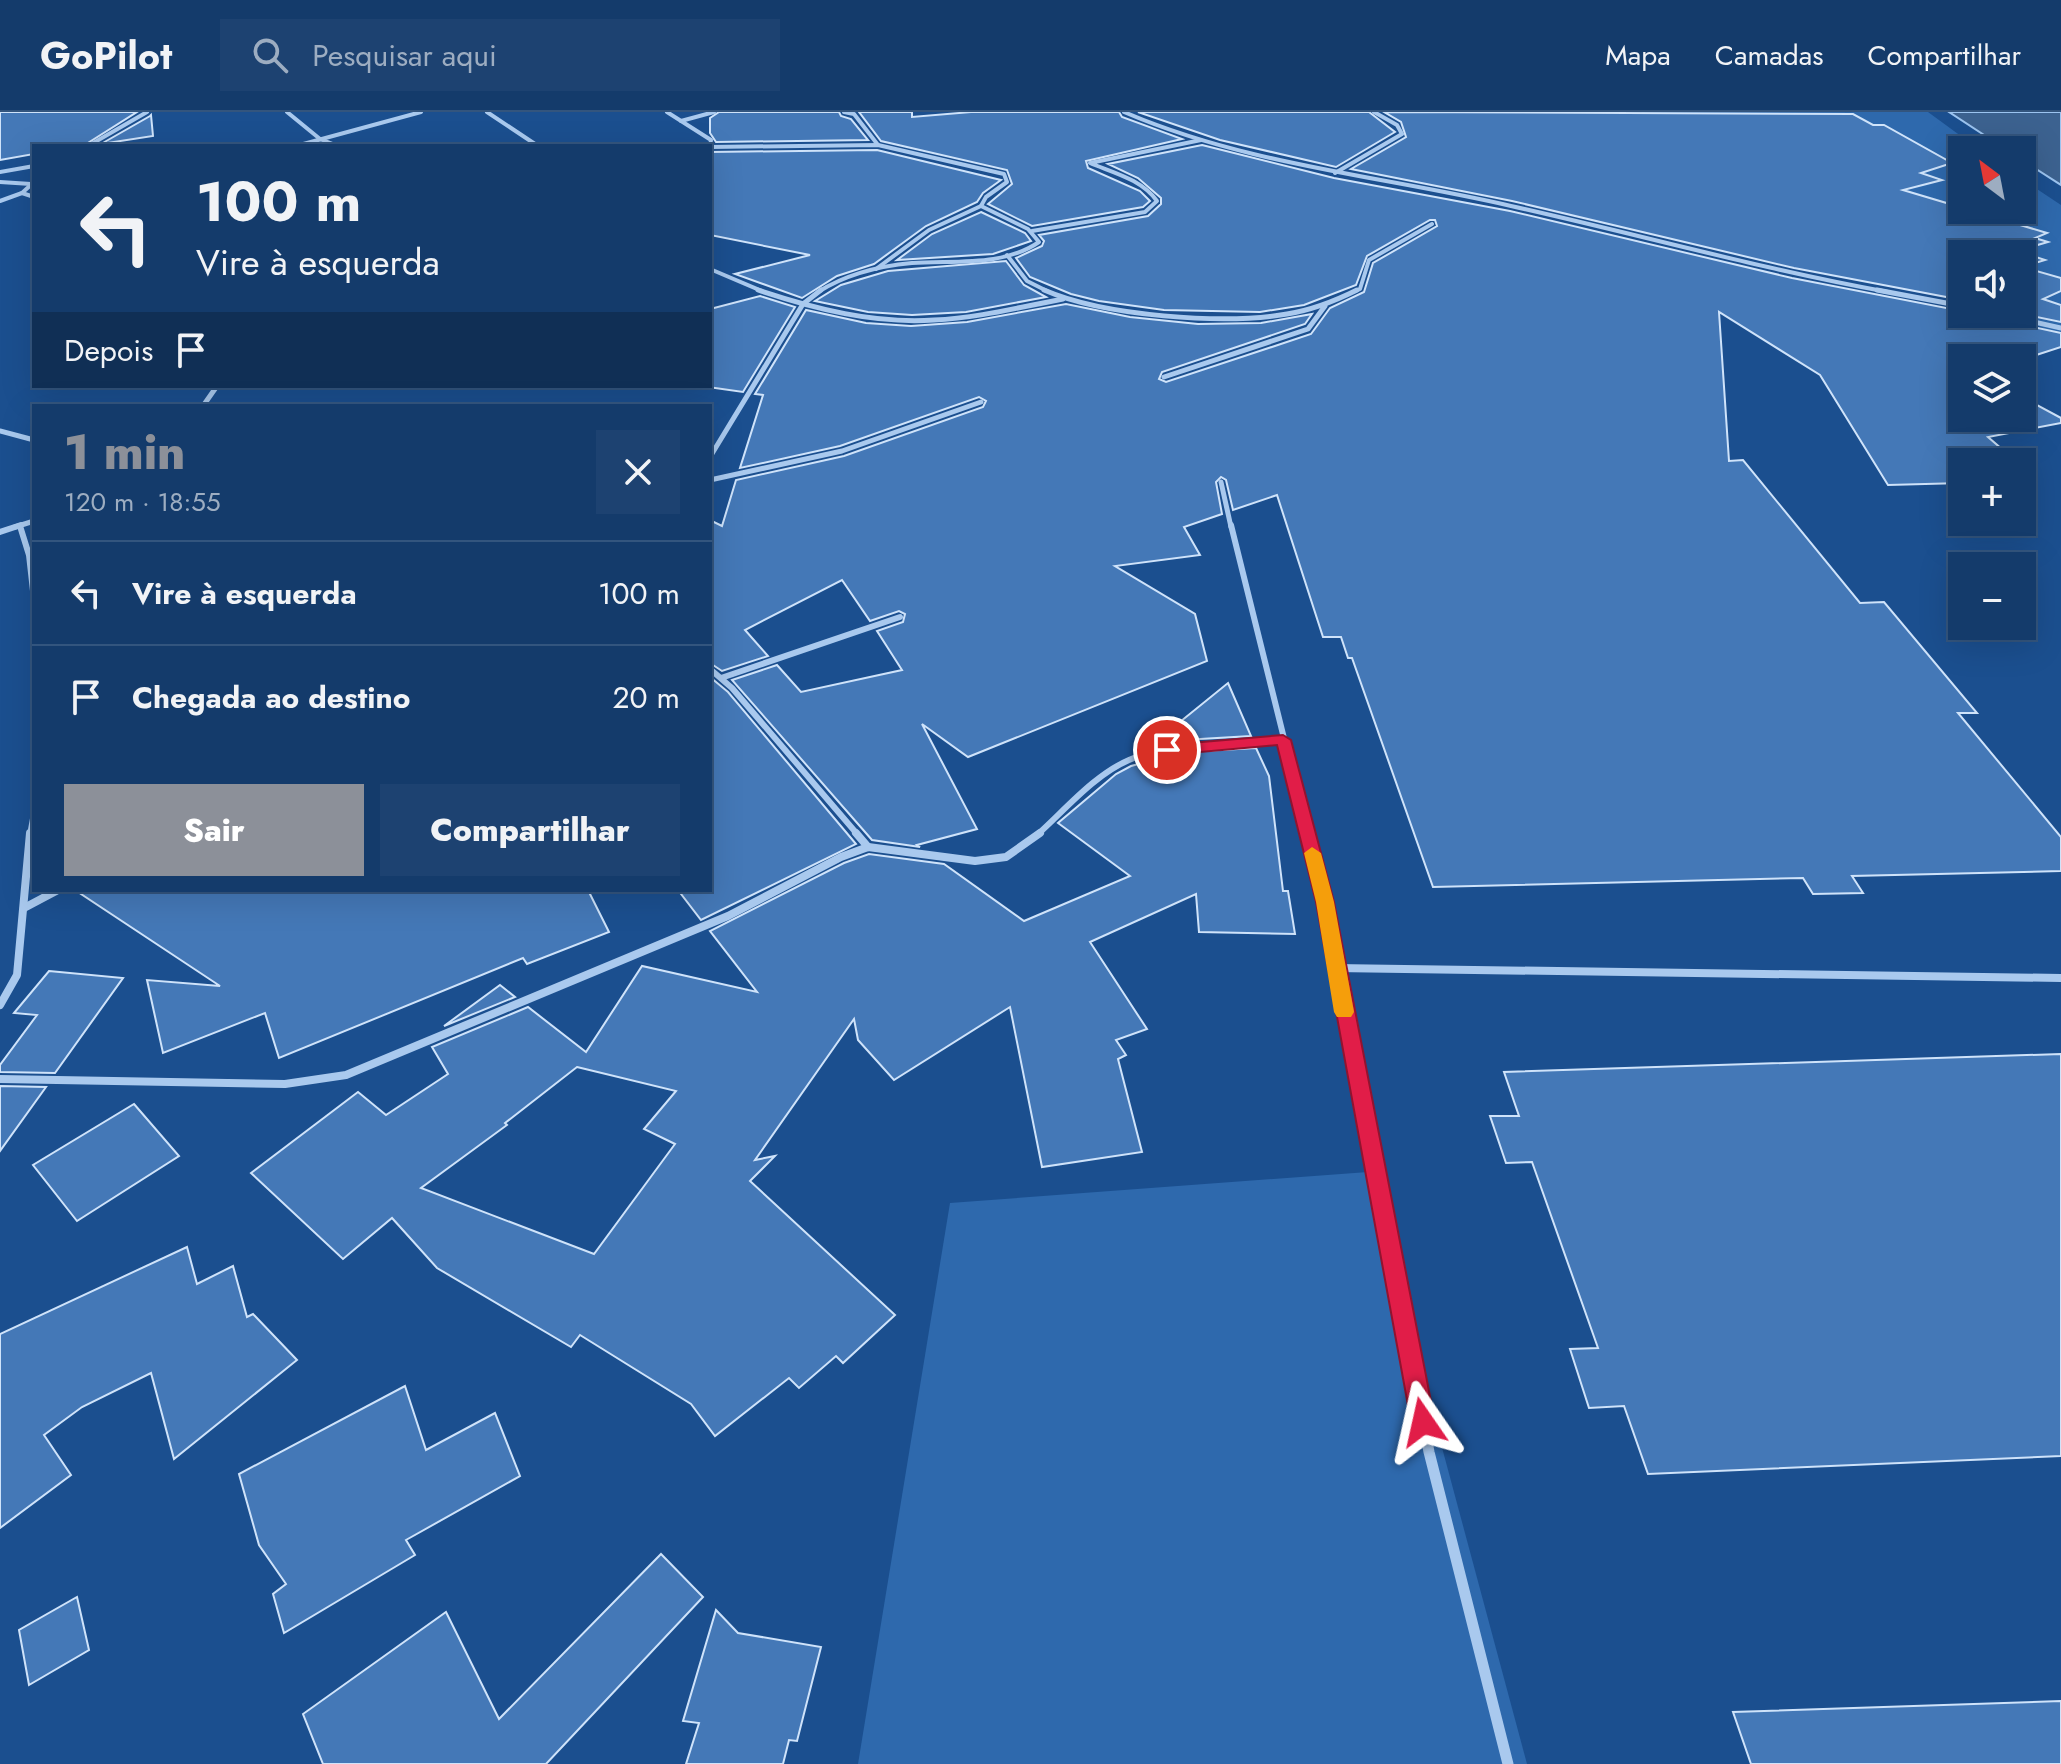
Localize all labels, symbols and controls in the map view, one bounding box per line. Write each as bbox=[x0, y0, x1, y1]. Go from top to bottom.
search box bbox=[220, 19, 780, 91]
text: GoPilot bbox=[40, 28, 172, 83]
icon: search bbox=[248, 33, 292, 77]
text: Pesquisar aqui bbox=[312, 34, 497, 77]
text: Mapa bbox=[1605, 35, 1671, 76]
text: Camadas bbox=[1715, 35, 1823, 76]
text: Compartilhar bbox=[1867, 35, 2021, 76]
north arrow bbox=[1948, 136, 2036, 224]
map controls bbox=[1948, 136, 2036, 640]
text: 100 m bbox=[196, 161, 361, 242]
icon: left bbox=[64, 176, 168, 280]
text: Vire à esquerda bbox=[196, 236, 440, 288]
button: sound bbox=[1948, 240, 2036, 328]
icon: arrive bbox=[169, 328, 213, 372]
text: Depois bbox=[64, 329, 153, 372]
button: layers bbox=[1948, 344, 2036, 432]
text: 1 min bbox=[64, 418, 185, 487]
button: close bbox=[596, 430, 680, 514]
button: + bbox=[1948, 448, 2036, 536]
text: 120 m · 18:55 bbox=[64, 483, 221, 521]
button: − bbox=[1948, 552, 2036, 640]
icon: left bbox=[64, 571, 108, 615]
text: Vire à esquerda bbox=[132, 572, 357, 615]
text: 100 m bbox=[598, 572, 680, 615]
icon: arrive bbox=[64, 675, 108, 719]
text: Chegada ao destino bbox=[132, 676, 410, 719]
text: 20 m bbox=[613, 676, 680, 719]
pin bbox=[1133, 716, 1201, 784]
icon: arrive bbox=[1145, 728, 1189, 772]
button: Sair bbox=[64, 784, 364, 876]
button: Compartilhar bbox=[380, 784, 680, 876]
position arrow bbox=[1381, 1380, 1465, 1464]

